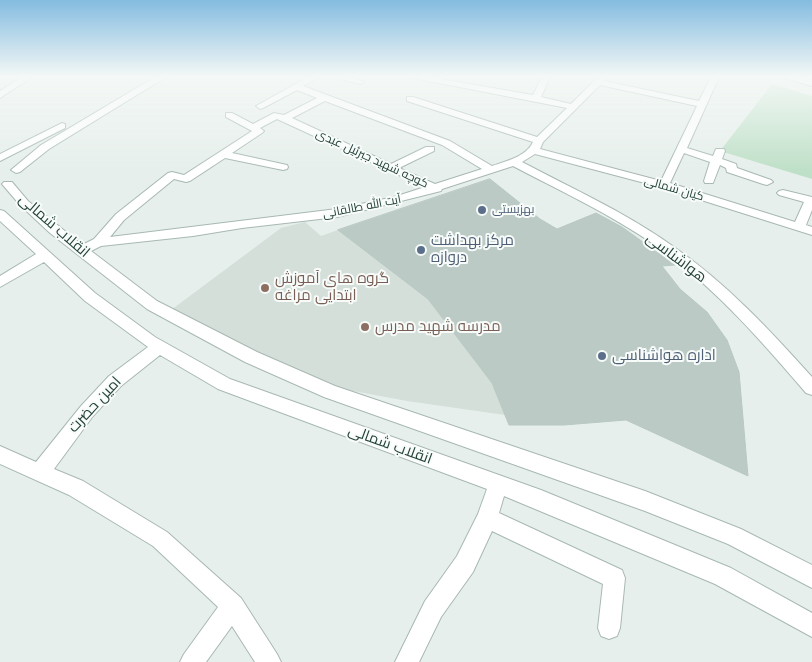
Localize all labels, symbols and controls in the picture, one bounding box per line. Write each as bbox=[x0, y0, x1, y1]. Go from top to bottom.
street label: کوچه شهید جبرئیل عبدی bbox=[313, 127, 431, 191]
street label: کیان شمالی bbox=[643, 174, 705, 204]
street label: انقلاب شمالی bbox=[15, 190, 93, 262]
street label: آیت الله طالقانی bbox=[322, 192, 402, 222]
place label: بهزیستی bbox=[492, 203, 534, 217]
marker: بهزیستی bbox=[476, 204, 488, 216]
street label: هواشناسی bbox=[642, 229, 710, 287]
place label: مرکز بهداشت دروازه bbox=[431, 232, 514, 267]
marker: مرکز بهداشت دروازه bbox=[415, 244, 427, 256]
place label: گروه های آموزش ابتدایی مراغه bbox=[275, 270, 389, 305]
marker: گروه های آموزش ابتدایی مراغه bbox=[259, 282, 271, 294]
place label: مدرسه شهید مدرس bbox=[375, 318, 501, 336]
marker: مدرسه شهید مدرس bbox=[359, 321, 371, 333]
place label: اداره هواشناسی bbox=[612, 347, 716, 365]
marker: اداره هواشناسی bbox=[596, 350, 608, 362]
street label: امین حضرت bbox=[65, 373, 125, 437]
street label: انقلاب شمالی bbox=[346, 421, 434, 469]

